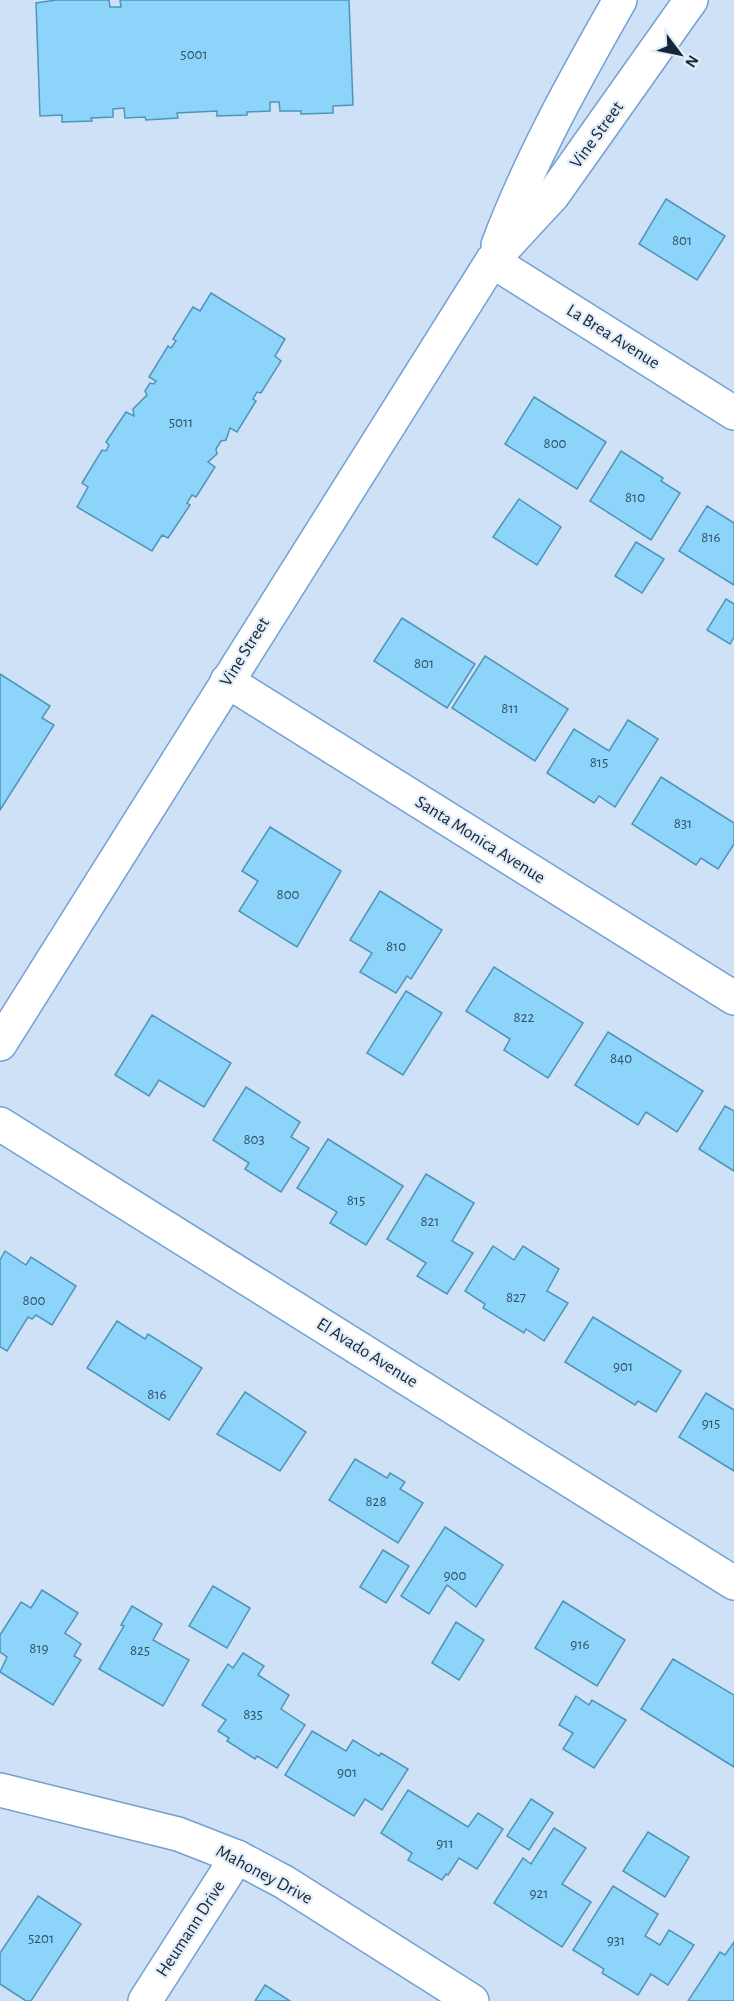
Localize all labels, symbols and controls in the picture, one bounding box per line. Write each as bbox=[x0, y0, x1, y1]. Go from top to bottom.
north arrow bbox=[650, 24, 710, 84]
house number: 5001 bbox=[180, 47, 208, 62]
text: N bbox=[682, 52, 702, 70]
street label: Vine Street bbox=[567, 98, 627, 172]
house number: 801 bbox=[672, 233, 692, 248]
street label: La Brea Avenue bbox=[563, 301, 663, 373]
house number: 5011 bbox=[169, 415, 193, 430]
house number: 800 bbox=[544, 436, 567, 451]
house number: 810 bbox=[625, 490, 645, 505]
house number: 816 bbox=[701, 530, 721, 545]
street label: Vine Street bbox=[217, 614, 273, 690]
house number: 801 bbox=[414, 656, 434, 671]
house number: 811 bbox=[501, 701, 519, 716]
house number: 815 bbox=[590, 755, 608, 770]
street label: Santa Monica Avenue bbox=[412, 793, 548, 887]
house number: 831 bbox=[674, 816, 692, 831]
house number: 800 bbox=[277, 887, 300, 902]
house number: 810 bbox=[386, 939, 406, 954]
house number: 822 bbox=[514, 1010, 535, 1025]
house number: 840 bbox=[610, 1051, 632, 1066]
house number: 803 bbox=[243, 1132, 265, 1147]
house number: 815 bbox=[347, 1193, 365, 1208]
house number: 821 bbox=[420, 1214, 440, 1229]
house number: 827 bbox=[506, 1290, 526, 1305]
house number: 800 bbox=[23, 1293, 46, 1308]
street label: El Avado Avenue bbox=[313, 1315, 421, 1391]
house number: 901 bbox=[613, 1359, 633, 1374]
house number: 816 bbox=[147, 1387, 167, 1402]
house number: 915 bbox=[702, 1416, 720, 1431]
house number: 828 bbox=[365, 1494, 387, 1509]
house number: 900 bbox=[444, 1568, 467, 1583]
house number: 916 bbox=[570, 1637, 590, 1652]
house number: 819 bbox=[29, 1641, 49, 1656]
house number: 825 bbox=[130, 1643, 150, 1658]
house number: 835 bbox=[243, 1707, 263, 1722]
house number: 901 bbox=[337, 1765, 357, 1780]
house number: 911 bbox=[436, 1836, 454, 1851]
street label: Mahoney Drive bbox=[213, 1842, 315, 1908]
street label: Heumann Drive bbox=[153, 1878, 229, 1980]
house number: 921 bbox=[529, 1886, 549, 1901]
house number: 5201 bbox=[28, 1931, 54, 1946]
house number: 931 bbox=[607, 1933, 625, 1948]

